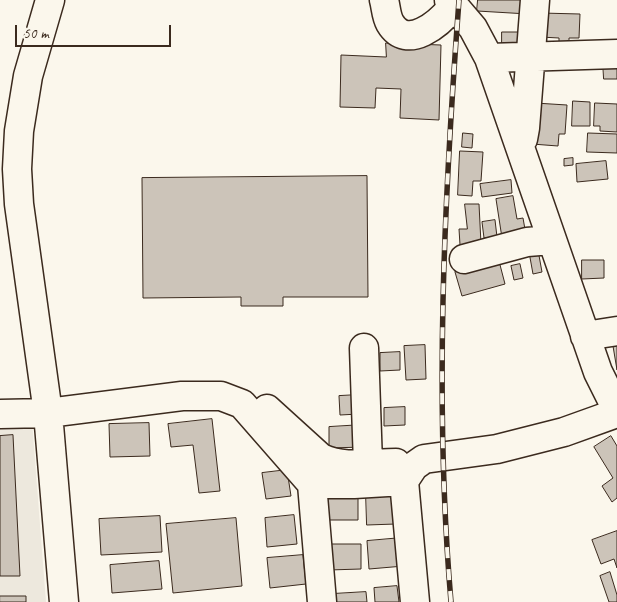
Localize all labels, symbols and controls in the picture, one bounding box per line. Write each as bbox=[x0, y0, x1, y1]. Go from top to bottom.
scale bar bbox=[18, 15, 174, 47]
text: 50 m bbox=[23, 24, 49, 43]

